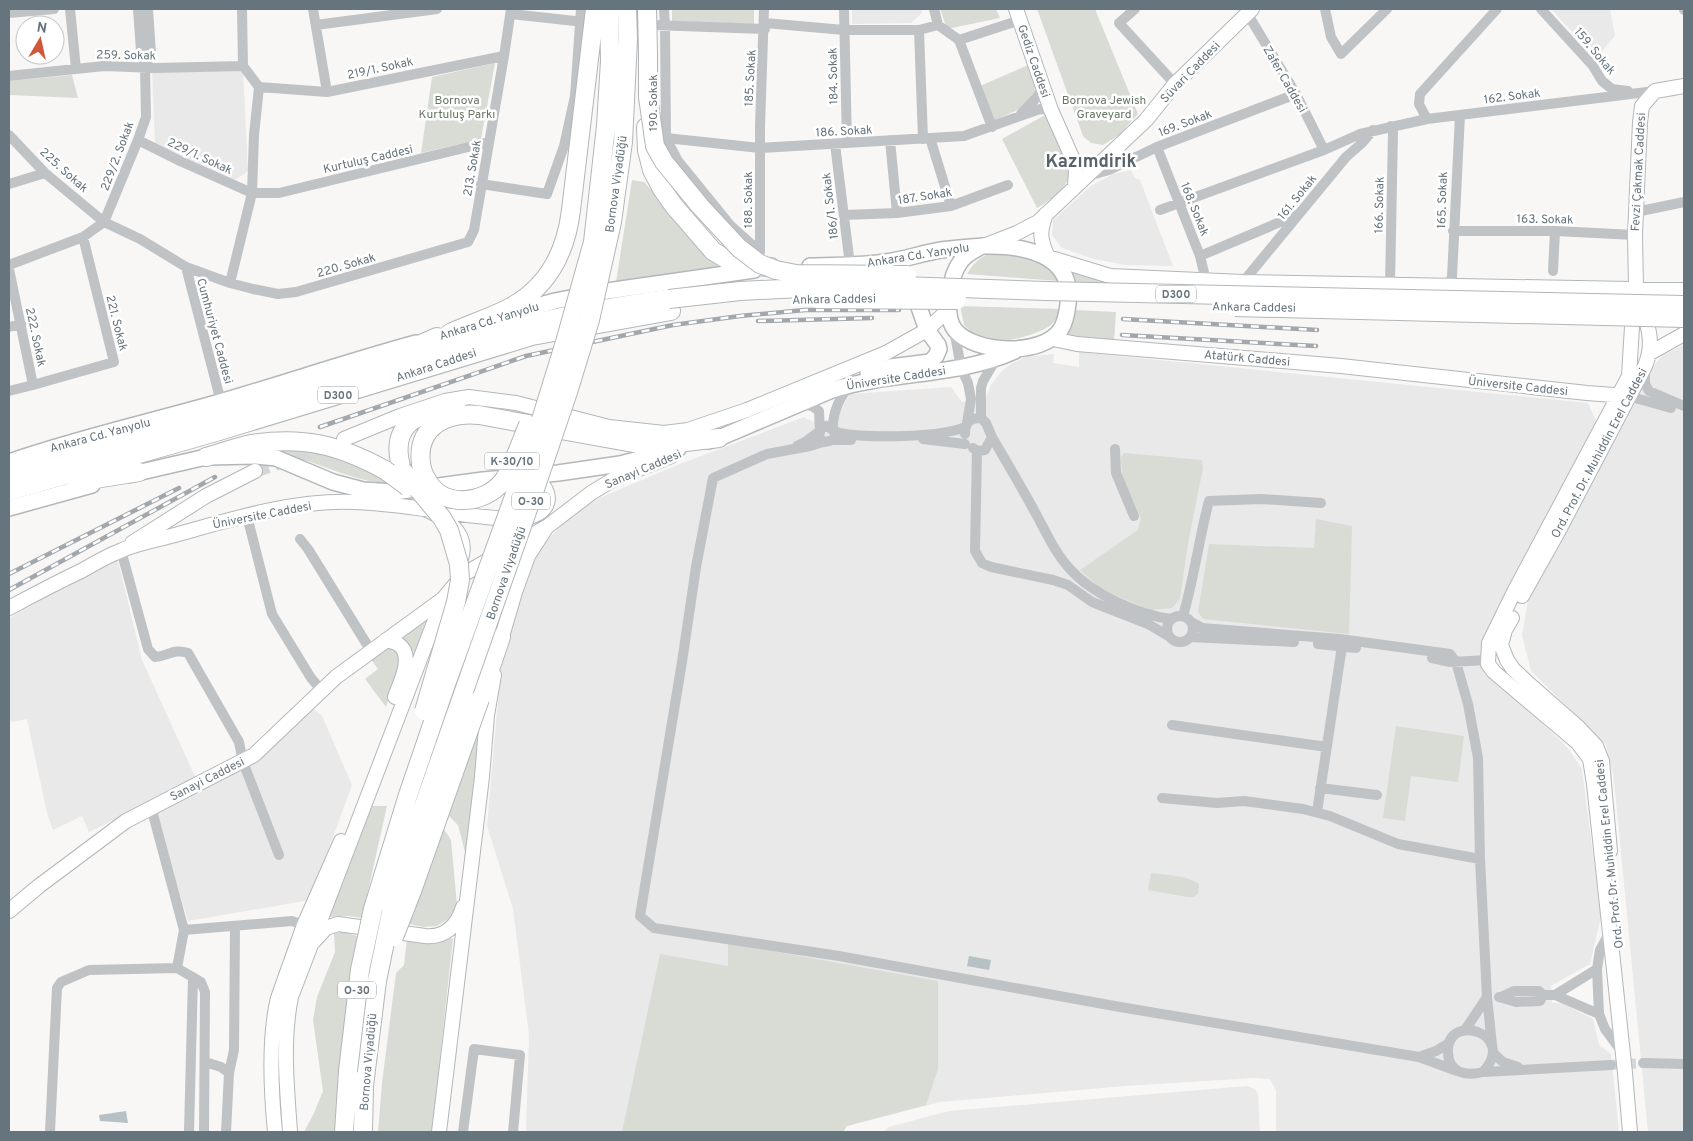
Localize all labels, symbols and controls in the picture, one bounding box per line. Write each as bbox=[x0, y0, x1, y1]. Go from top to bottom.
north arrow bbox=[15, 15, 65, 65]
text: N bbox=[35, 19, 48, 38]
street label: Gediz Caddesi bbox=[1013, 23, 1053, 100]
street label: 159. Sokak bbox=[1570, 25, 1619, 79]
street label: Süvari Caddesi bbox=[1157, 39, 1224, 107]
street label: Zafer Caddesi bbox=[1259, 43, 1310, 116]
street label: 259. Sokak bbox=[96, 47, 156, 65]
street label: 184. Sokak bbox=[826, 47, 842, 105]
street label: 185. Sokak bbox=[742, 49, 760, 107]
street label: 219/1. Sokak bbox=[346, 54, 415, 84]
street label: 190. Sokak bbox=[646, 74, 662, 132]
street label: 162. Sokak bbox=[1483, 86, 1541, 108]
park label: Bornova Kurtuluş Parkı bbox=[419, 93, 495, 123]
park label: Bornova Jewish Graveyard bbox=[1062, 93, 1146, 123]
street label: 169. Sokak bbox=[1156, 106, 1215, 141]
street label: Fevzi Çakmak Caddesi bbox=[1628, 112, 1650, 232]
street label: 229/2. Sokak bbox=[97, 119, 138, 193]
street label: 186. Sokak bbox=[815, 123, 873, 141]
street label: 229/1. Sokak bbox=[164, 135, 235, 179]
street label: Bornova Viyadüğü bbox=[602, 135, 632, 234]
street label: 213. Sokak bbox=[460, 139, 486, 198]
street label: Kurtuluş Caddesi bbox=[322, 142, 415, 178]
street label: 225. Sokak bbox=[36, 145, 91, 197]
district label: Kazımdirik bbox=[1045, 151, 1137, 174]
street label: 188. Sokak bbox=[741, 171, 757, 229]
street label: 165. Sokak bbox=[1434, 171, 1452, 229]
street label: 186/1. Sokak bbox=[819, 172, 843, 240]
street label: 161. Sokak bbox=[1275, 172, 1321, 224]
street label: 166. Sokak bbox=[1372, 177, 1388, 234]
street label: 168. Sokak bbox=[1176, 180, 1212, 239]
street label: 187. Sokak bbox=[897, 185, 953, 209]
street label: 163. Sokak bbox=[1516, 212, 1573, 228]
street label: Ankara Cd. Yanyolu bbox=[866, 240, 971, 272]
street label: 220. Sokak bbox=[315, 250, 377, 282]
street label: Cumhuriyet Caddesi bbox=[192, 277, 236, 386]
road number: D300 bbox=[1156, 286, 1196, 302]
street label: Ankara Caddesi bbox=[792, 291, 876, 309]
street label: 221. Sokak bbox=[101, 294, 131, 353]
street label: Ankara Cd. Yanyolu bbox=[437, 299, 541, 345]
street label: Ankara Caddesi bbox=[1212, 299, 1296, 317]
street label: 222. Sokak bbox=[21, 306, 49, 368]
street label: Ankara Caddesi bbox=[394, 345, 479, 387]
street label: Atatürk Caddesi bbox=[1203, 347, 1291, 371]
street label: Üniversite Caddesi bbox=[845, 363, 947, 395]
street label: Ord. Prof. Dr. Muhiddin Erel Caddesi bbox=[1548, 366, 1652, 541]
street label: Üniversite Caddesi bbox=[1467, 374, 1569, 400]
road number: D300 bbox=[318, 386, 358, 404]
street label: Ankara Cd. Yanyolu bbox=[48, 415, 152, 457]
street label: Sanayi Caddesi bbox=[603, 447, 684, 493]
road number: K-30/10 bbox=[484, 452, 540, 470]
road number: O-30 bbox=[512, 492, 550, 510]
street label: Üniversite Caddesi bbox=[211, 499, 313, 533]
street label: Bornova Viyadüğü bbox=[483, 524, 530, 622]
street label: Sanayi Caddesi bbox=[167, 754, 247, 806]
street label: Ord. Prof. Dr. Muhiddin Erel Caddesi bbox=[1592, 758, 1628, 949]
road number: O-30 bbox=[338, 982, 376, 998]
street label: Bornova Viyadüğü bbox=[357, 1013, 381, 1112]

